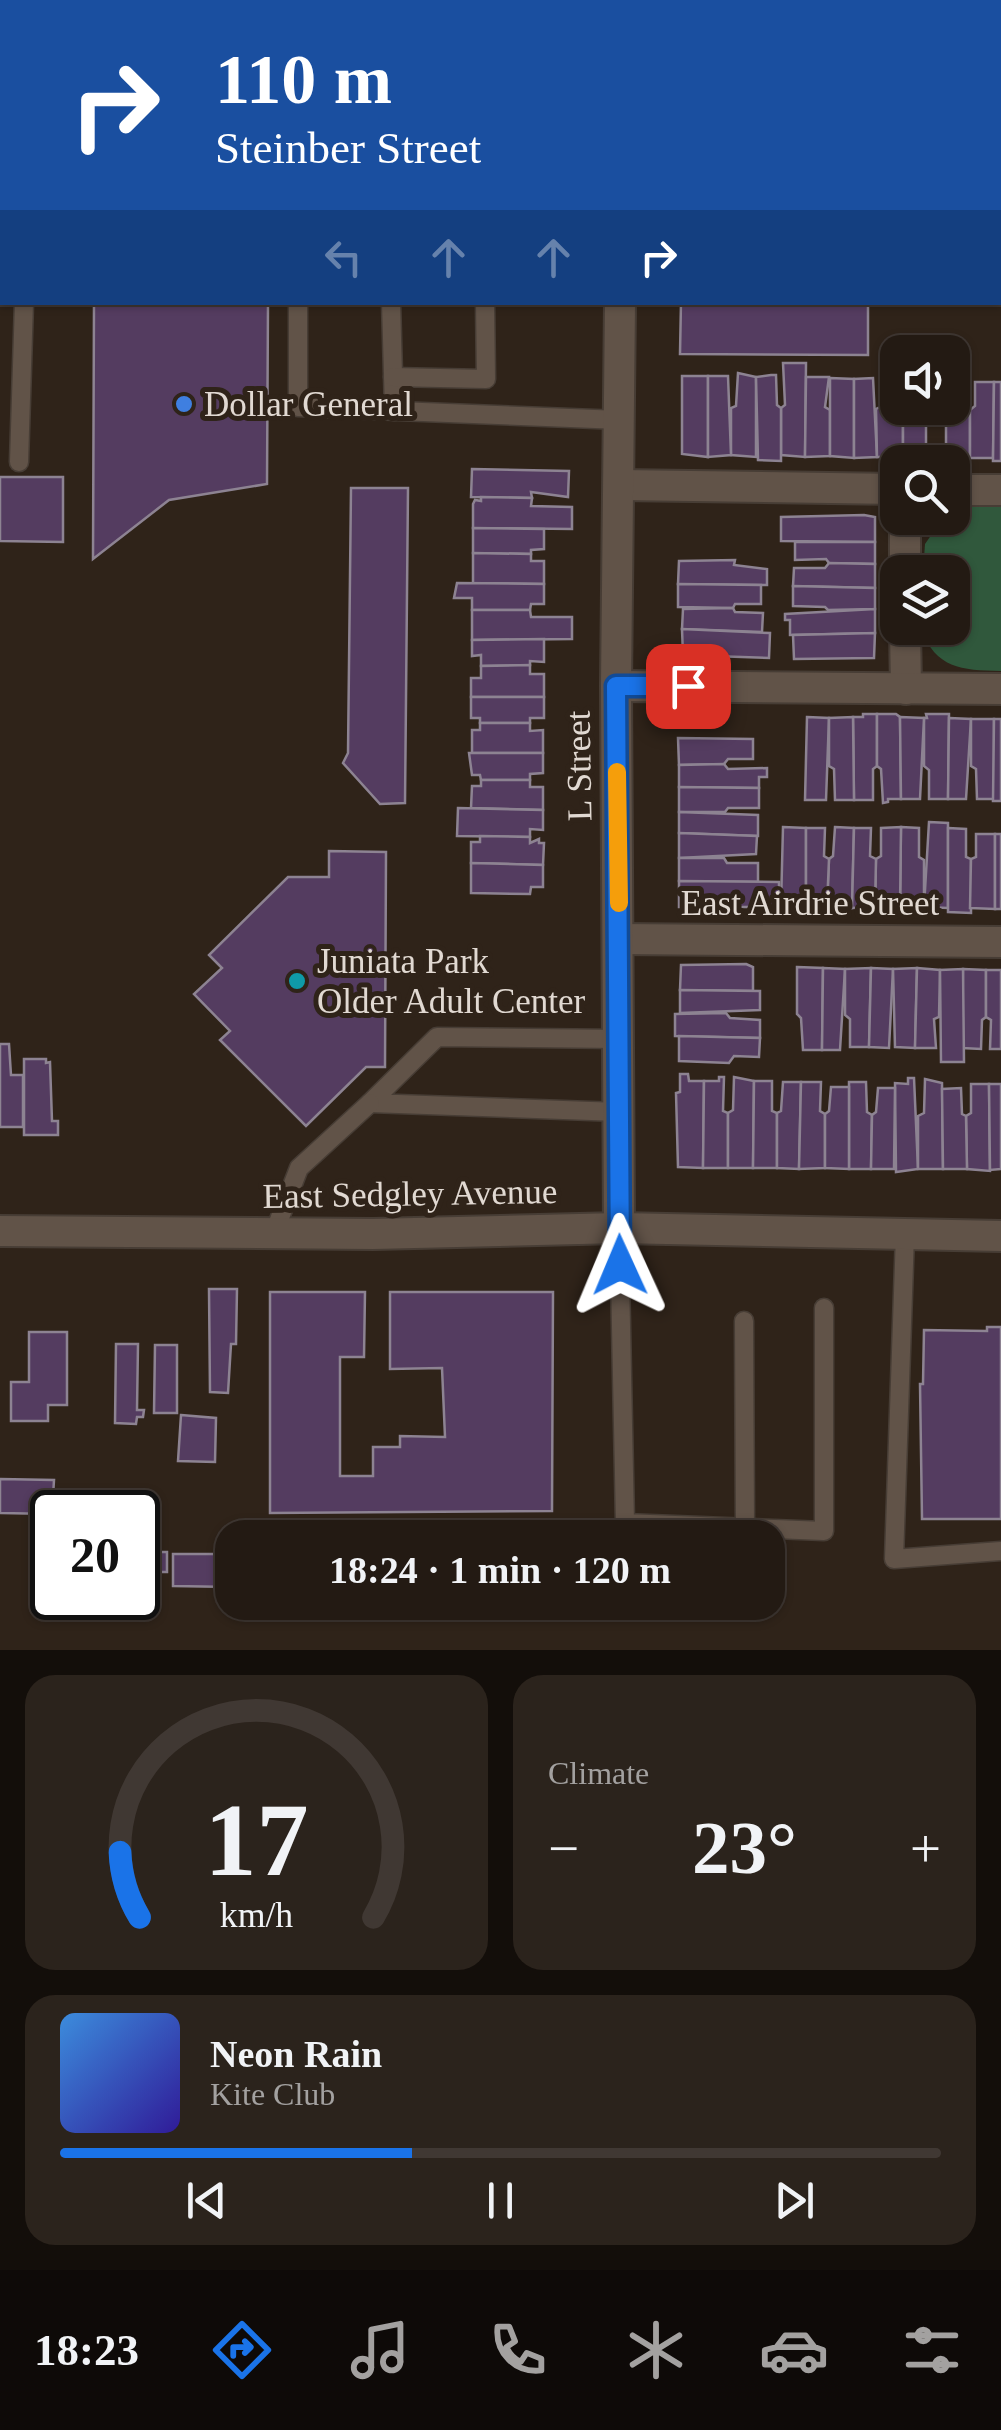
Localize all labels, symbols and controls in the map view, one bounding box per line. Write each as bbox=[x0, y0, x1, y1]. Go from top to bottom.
icon: right bbox=[50, 40, 180, 170]
text: 110 m bbox=[215, 41, 392, 118]
text: Steinber Street bbox=[215, 123, 481, 173]
icon: left bbox=[316, 230, 371, 285]
icon: ahead bbox=[421, 230, 476, 285]
icon: ahead bbox=[526, 230, 581, 285]
icon: right bbox=[631, 230, 686, 285]
map controls bbox=[880, 335, 970, 645]
button: sound bbox=[880, 335, 970, 425]
place label: Dollar General bbox=[204, 385, 413, 424]
marker: Dollar General bbox=[173, 393, 195, 415]
button: search bbox=[880, 445, 970, 535]
button: layers bbox=[880, 555, 970, 645]
pin bbox=[646, 644, 731, 729]
icon: arrive bbox=[661, 659, 716, 714]
street label: L Street bbox=[559, 710, 599, 822]
street label: East Airdrie Street bbox=[681, 884, 940, 923]
place label: Juniata Park Older Adult Center bbox=[317, 942, 586, 1021]
marker: Juniata Park Older Adult Center bbox=[286, 970, 308, 992]
street label: East Sedgley Avenue bbox=[262, 1172, 558, 1216]
position arrow bbox=[568, 1213, 672, 1317]
speed limit sign: 20 bbox=[30, 1490, 160, 1620]
text: 18:24 · 1 min · 120 m bbox=[329, 1549, 671, 1591]
text: Climate bbox=[548, 1755, 649, 1791]
text: 17 bbox=[205, 1782, 309, 1897]
text: 23° bbox=[692, 1806, 797, 1889]
text: − bbox=[548, 1818, 579, 1879]
text: + bbox=[910, 1818, 941, 1879]
text: km/h bbox=[220, 1895, 293, 1935]
text: Neon Rain bbox=[210, 2033, 382, 2075]
text: Kite Club bbox=[210, 2076, 335, 2112]
icon: previous bbox=[179, 2173, 234, 2228]
icon: pause bbox=[473, 2173, 528, 2228]
icon: next bbox=[767, 2173, 822, 2228]
icon: directions bbox=[207, 2315, 277, 2385]
icon: music bbox=[345, 2315, 415, 2385]
icon: phone bbox=[483, 2315, 553, 2385]
icon: climate bbox=[621, 2315, 691, 2385]
icon: car bbox=[759, 2315, 829, 2385]
icon: filters bbox=[897, 2315, 967, 2385]
text: 18:23 bbox=[34, 2325, 139, 2375]

